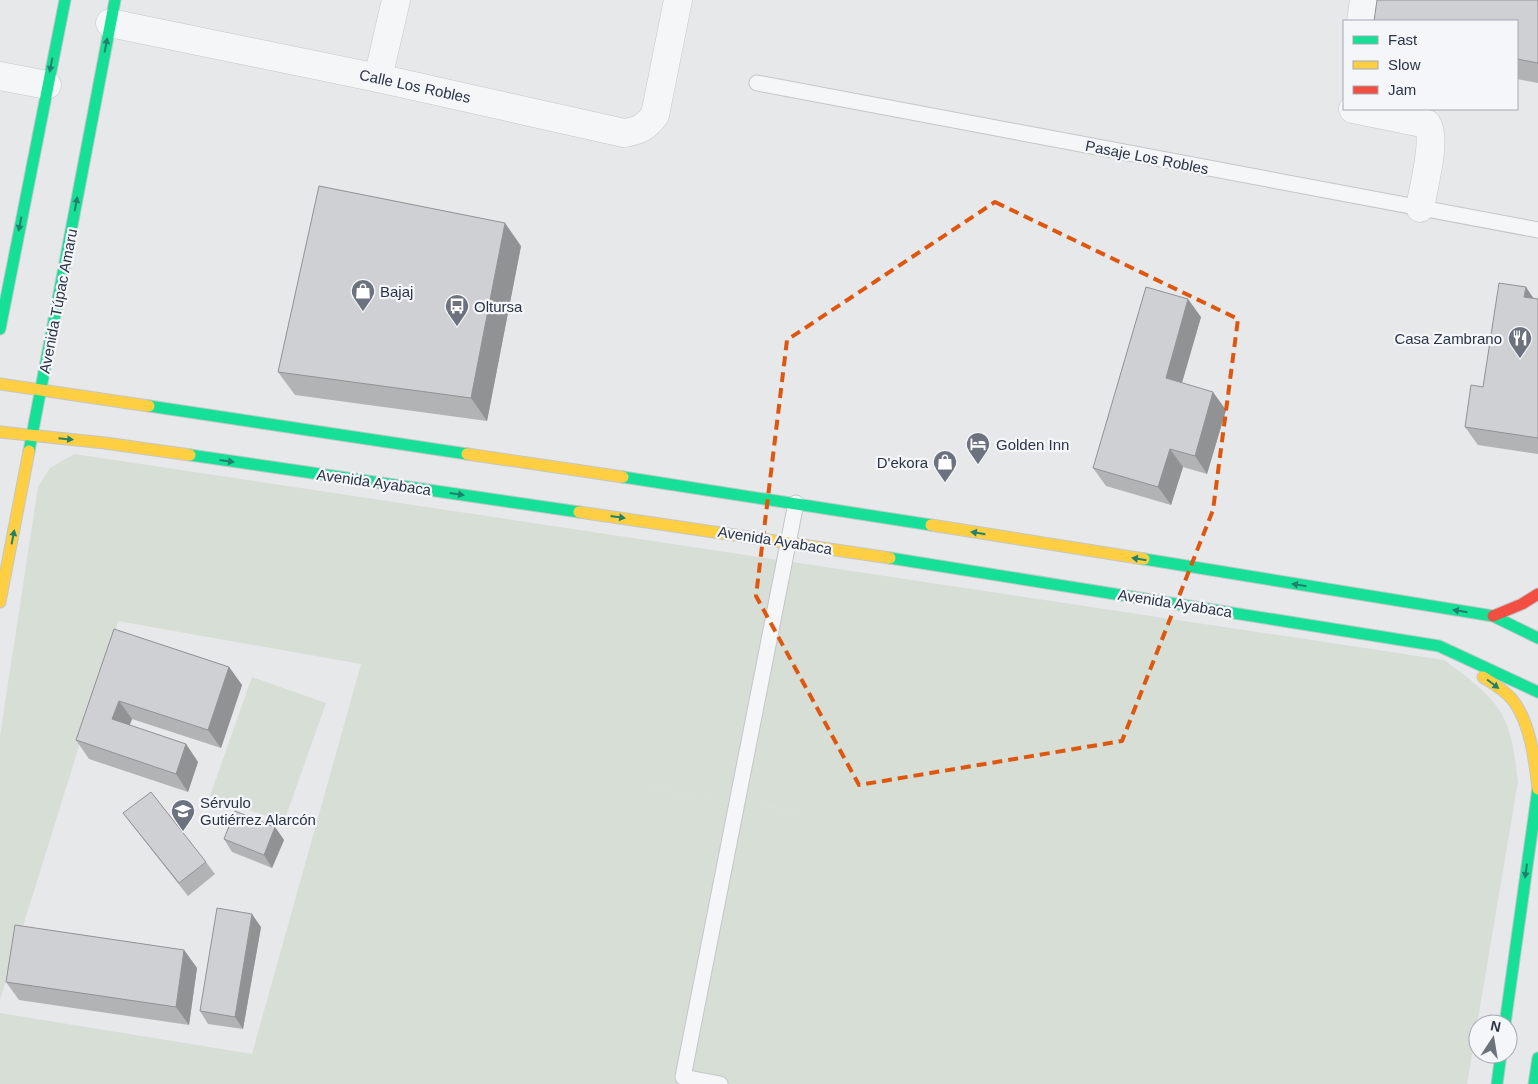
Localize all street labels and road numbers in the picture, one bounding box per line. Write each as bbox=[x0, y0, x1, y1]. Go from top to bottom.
street label: Calle Los Robles bbox=[358, 66, 472, 106]
street label: Pasaje Los Robles bbox=[1084, 137, 1210, 177]
street label: Avenida Túpac Amaru bbox=[36, 227, 80, 375]
street label: Avenida Ayabaca bbox=[316, 466, 433, 499]
street label: Avenida Ayabaca bbox=[717, 523, 834, 558]
street label: Avenida Ayabaca bbox=[1117, 586, 1234, 621]

